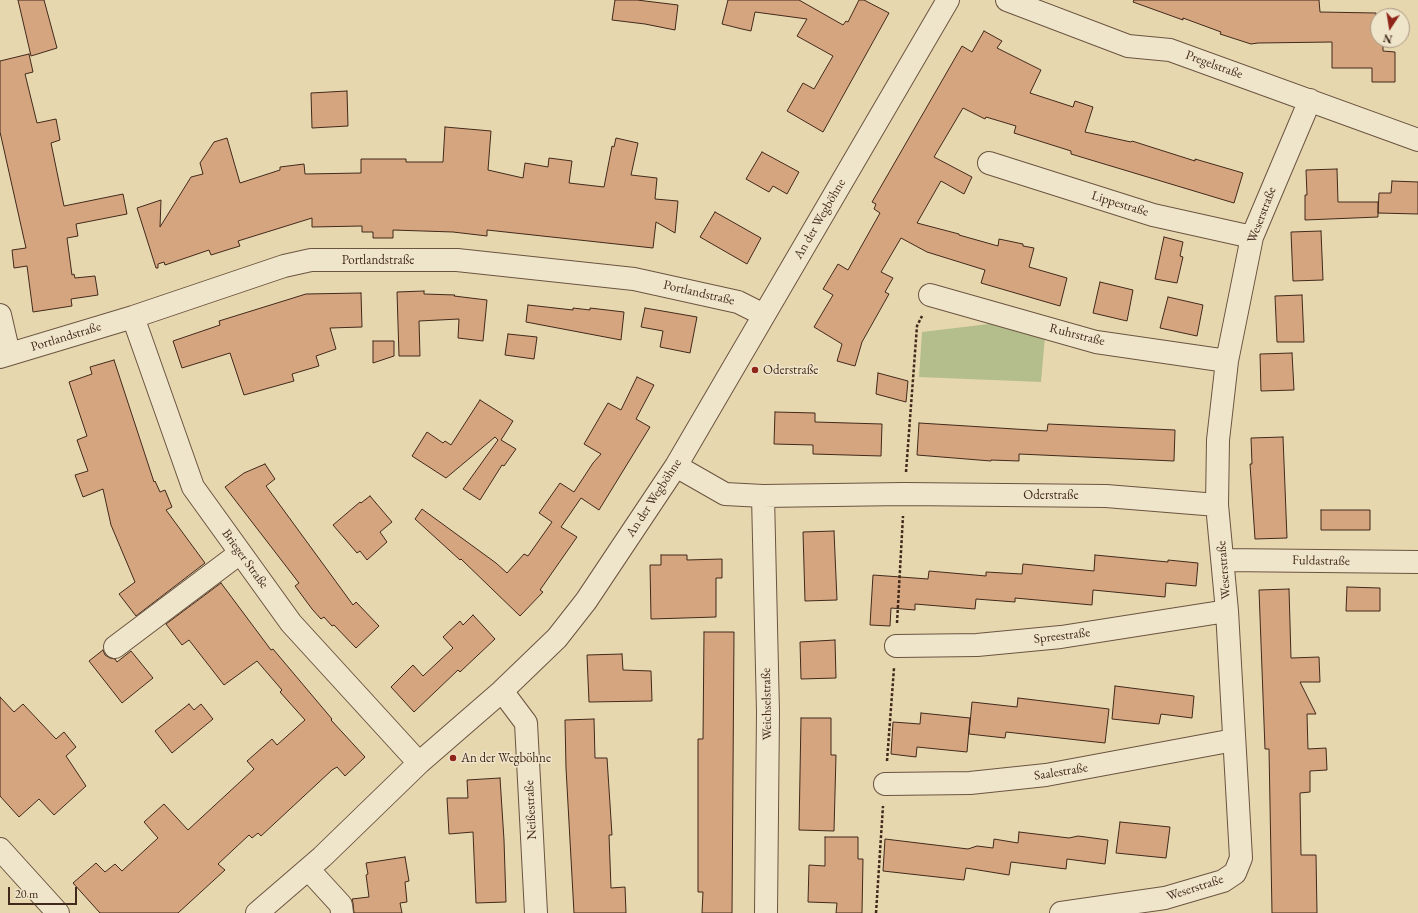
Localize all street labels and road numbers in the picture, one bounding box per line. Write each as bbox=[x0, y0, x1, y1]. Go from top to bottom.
street label: Pregelstraße bbox=[1183, 47, 1245, 83]
street label: An der Wegböhne bbox=[791, 176, 849, 262]
street label: Weserstraße bbox=[1244, 185, 1280, 245]
street label: Lippestraße bbox=[1090, 188, 1150, 220]
street label: Portlandstraße bbox=[342, 252, 414, 268]
street label: Portlandstraße bbox=[662, 277, 736, 309]
street label: Portlandstraße bbox=[29, 319, 103, 355]
street label: Ruhrstraße bbox=[1048, 321, 1106, 349]
street label: An der Wegböhne bbox=[623, 456, 685, 540]
street label: Oderstraße bbox=[1023, 487, 1079, 503]
street label: Brieger Straße bbox=[218, 526, 272, 592]
street label: Weserstraße bbox=[1214, 540, 1234, 600]
street label: Fuldastraße bbox=[1292, 553, 1350, 569]
street label: Spreestraße bbox=[1033, 625, 1091, 647]
street label: Weichselstraße bbox=[759, 668, 775, 740]
street label: Saalestraße bbox=[1033, 760, 1089, 784]
street label: Neißestraße bbox=[522, 780, 540, 840]
street label: Weserstraße bbox=[1165, 872, 1225, 904]

